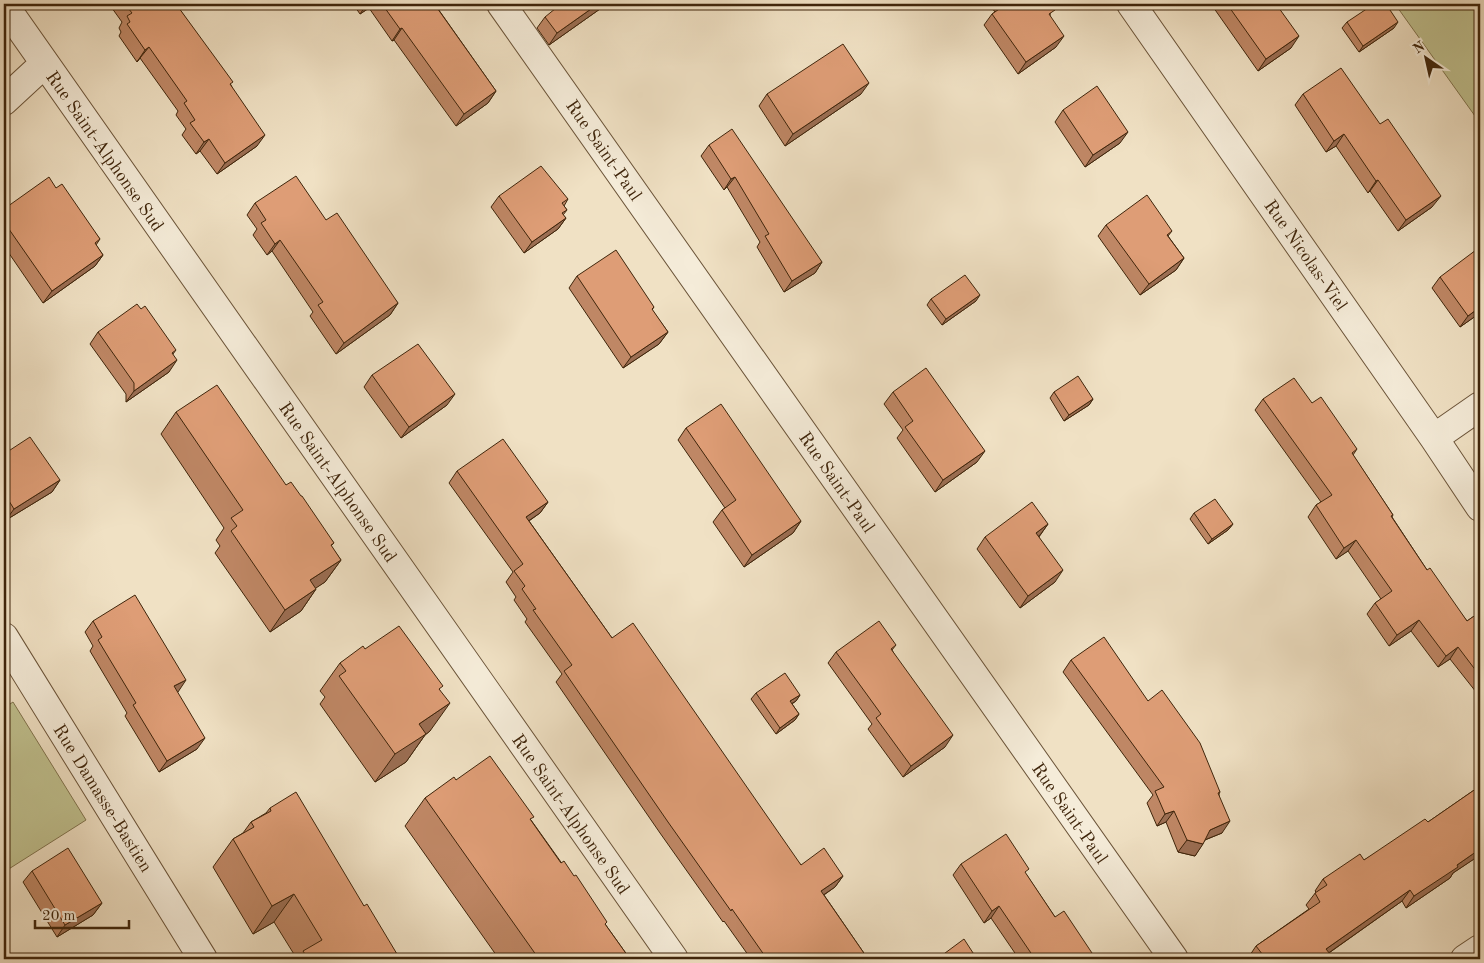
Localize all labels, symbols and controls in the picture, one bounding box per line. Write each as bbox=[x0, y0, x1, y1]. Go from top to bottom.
north arrow bbox=[1402, 32, 1452, 82]
text: N bbox=[1411, 39, 1428, 57]
street label: Rue Saint-Alphonse Sud bbox=[42, 68, 166, 235]
street label: Rue Saint-Paul bbox=[562, 97, 645, 204]
street label: Rue Nicolas-Viel bbox=[1260, 197, 1350, 314]
street label: Rue Saint-Alphonse Sud bbox=[275, 399, 399, 566]
street label: Rue Saint-Paul bbox=[795, 429, 878, 536]
street label: Rue Damasse-Bastien bbox=[49, 721, 155, 876]
street label: Rue Saint-Alphonse Sud bbox=[508, 731, 632, 898]
street label: Rue Saint-Paul bbox=[1028, 760, 1111, 867]
scale bar bbox=[35, 898, 129, 930]
text: 20 m bbox=[42, 909, 76, 924]

